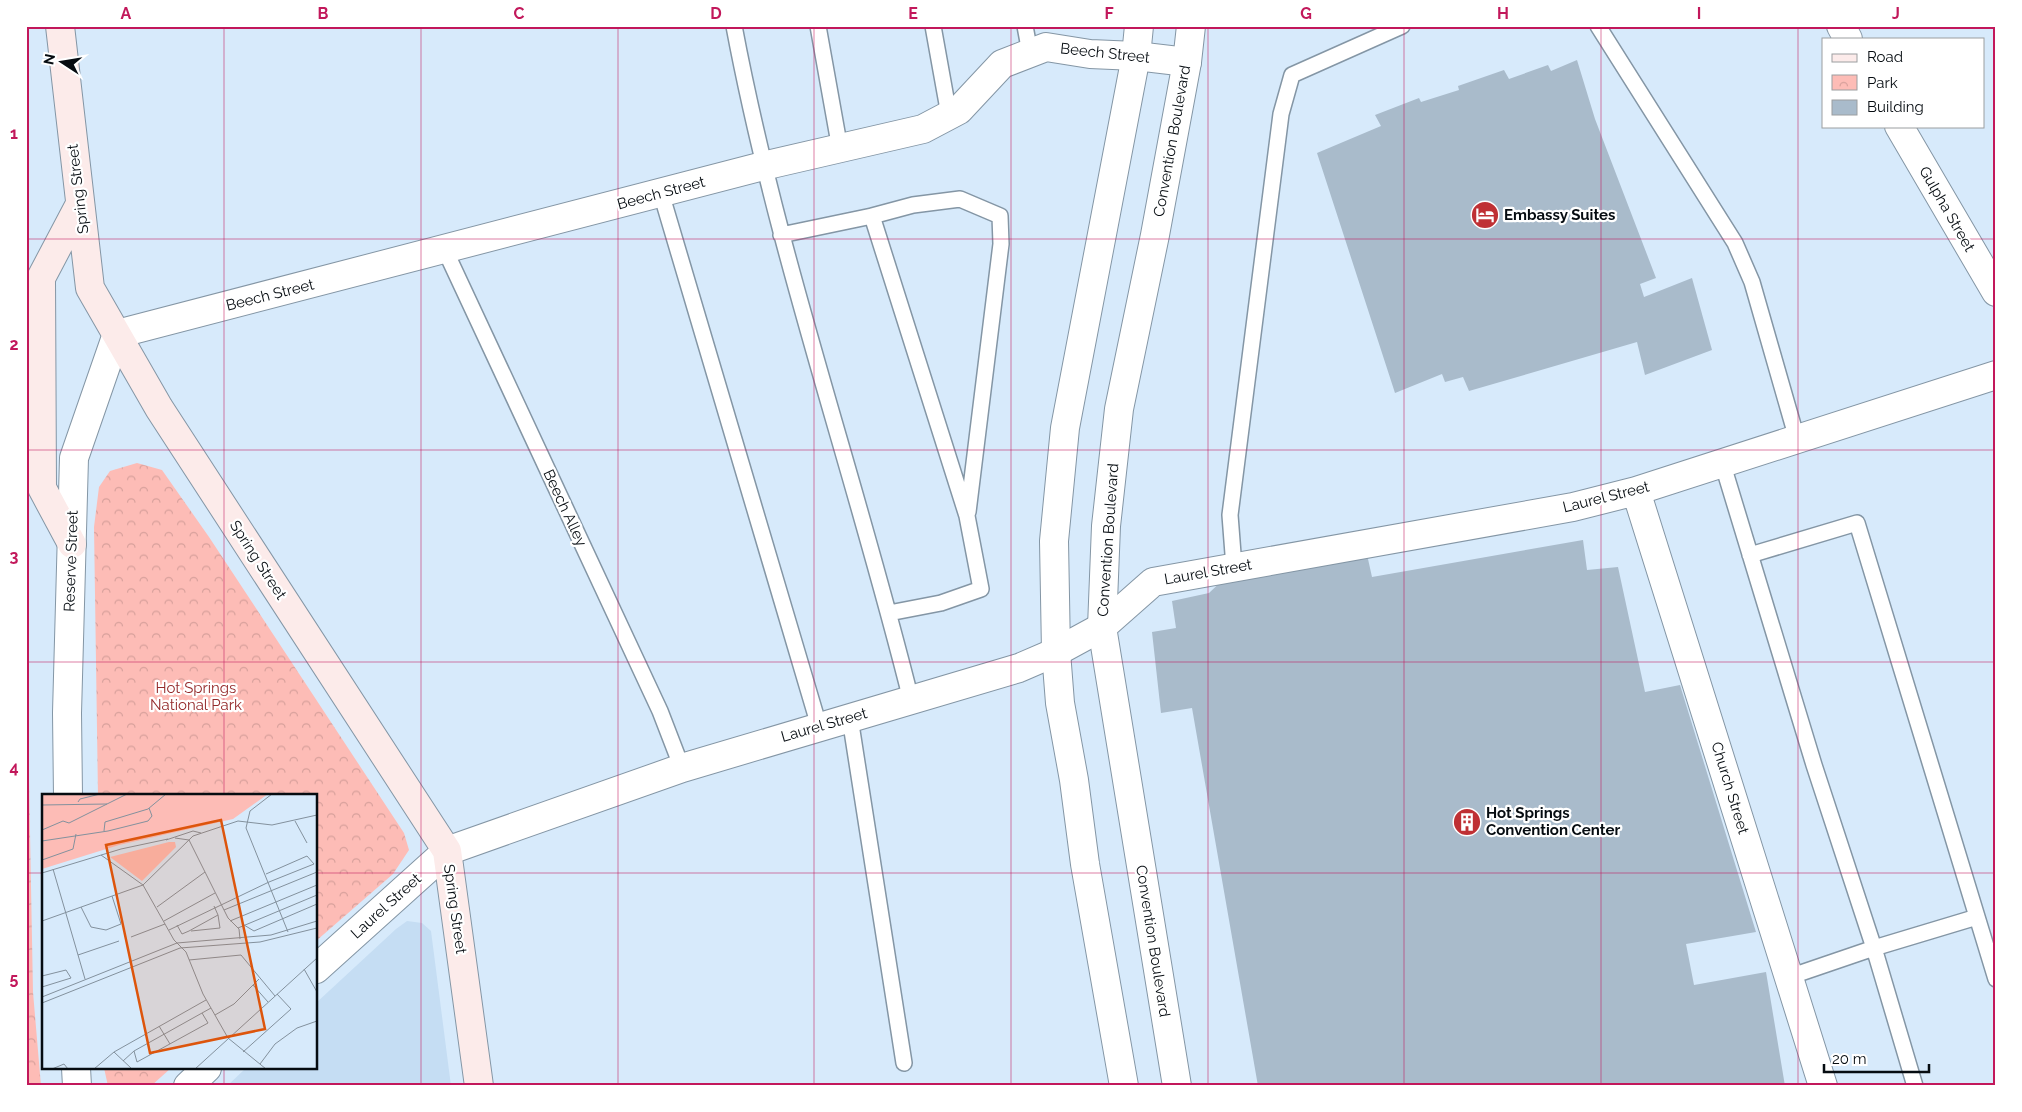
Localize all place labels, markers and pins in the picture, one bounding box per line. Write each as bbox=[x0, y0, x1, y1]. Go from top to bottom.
hotel icon: Embassy Suites bbox=[1470, 200, 1500, 230]
place label: Embassy Suites bbox=[1504, 206, 1615, 224]
place label: Hot Springs Convention Center bbox=[1486, 804, 1620, 839]
building icon: Hot Springs Convention Center bbox=[1452, 807, 1482, 837]

